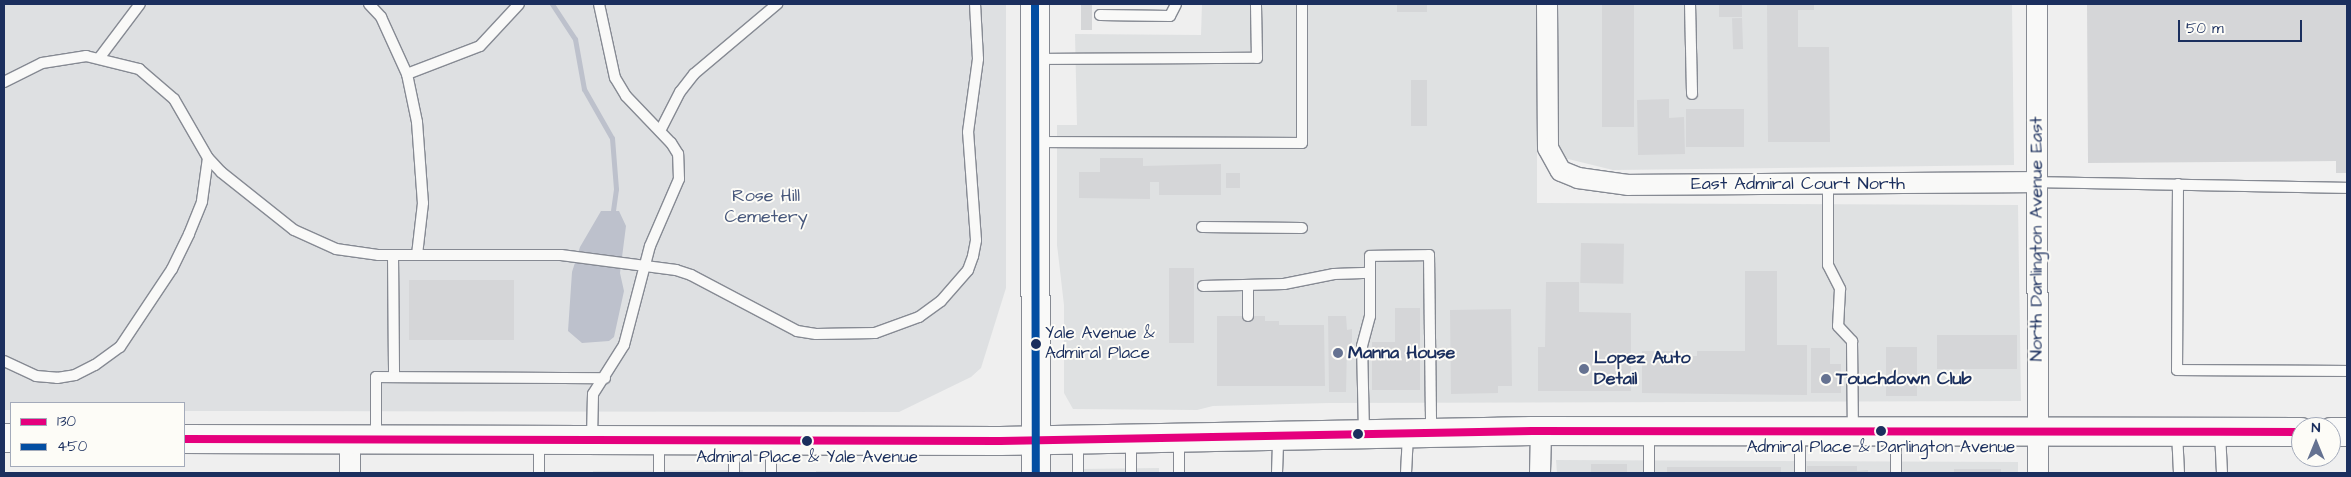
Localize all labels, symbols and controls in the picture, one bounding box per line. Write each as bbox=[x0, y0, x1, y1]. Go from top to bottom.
scale bar bbox=[2181, 10, 2305, 42]
text: 50 m bbox=[2186, 18, 2224, 39]
street label: North Darlington Avenue East bbox=[2026, 117, 2048, 361]
street label: East Admiral Court North bbox=[1691, 173, 1905, 195]
park label: Rose Hill Cemetery bbox=[724, 186, 808, 228]
place label: Yale Avenue & Admiral Place bbox=[1045, 324, 1155, 364]
marker: Yale Avenue & Admiral Place bbox=[1031, 339, 1041, 349]
place label: Manna House bbox=[1348, 342, 1455, 364]
marker: Manna House bbox=[1332, 347, 1344, 359]
place label: Lopez Auto Detail bbox=[1594, 348, 1691, 390]
marker: Lopez Auto Detail bbox=[1578, 363, 1590, 375]
place label: Touchdown Club bbox=[1836, 368, 1972, 390]
marker: Touchdown Club bbox=[1820, 373, 1832, 385]
legend bbox=[10, 402, 185, 467]
text: 130 bbox=[57, 411, 76, 432]
north arrow bbox=[2291, 417, 2341, 467]
text: N bbox=[2312, 418, 2320, 438]
marker: Admiral Place & Darlington Avenue bbox=[1876, 426, 1886, 436]
unlabelled marker bbox=[1353, 429, 1363, 439]
text: 450 bbox=[57, 436, 87, 457]
marker: Admiral Place & Yale Avenue bbox=[802, 436, 812, 446]
place label: Admiral Place & Darlington Avenue bbox=[1747, 438, 2015, 458]
place label: Admiral Place & Yale Avenue bbox=[696, 448, 918, 468]

